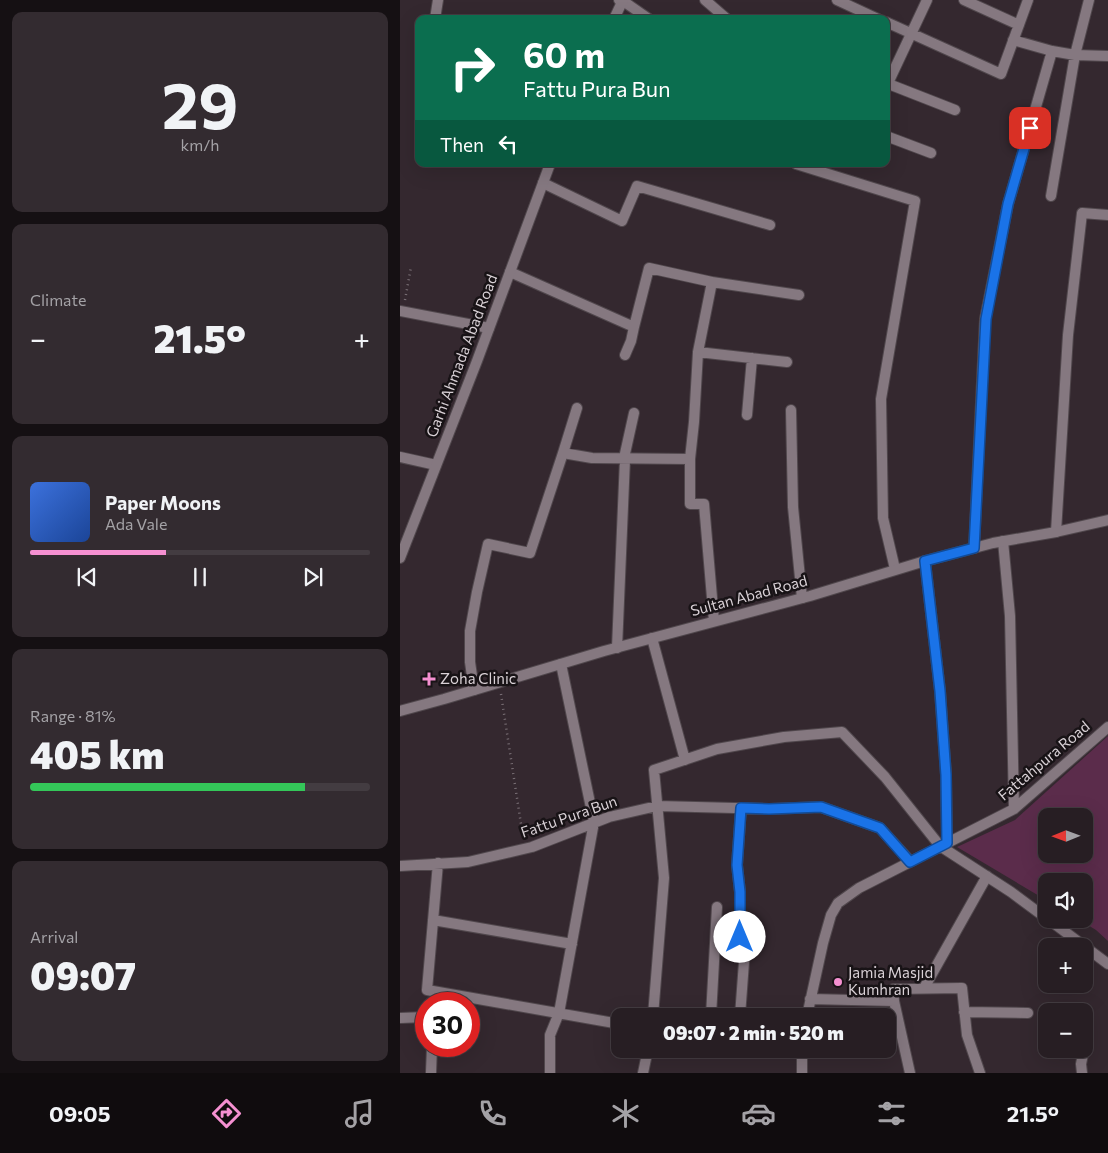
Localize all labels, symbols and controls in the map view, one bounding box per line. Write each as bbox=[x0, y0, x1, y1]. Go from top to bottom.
text: 60 m bbox=[523, 32, 605, 75]
icon: right bbox=[440, 35, 505, 100]
text: 29 bbox=[162, 63, 238, 142]
text: Fattu Pura Bun bbox=[523, 75, 671, 102]
pin bbox=[1009, 107, 1051, 149]
icon: arrive bbox=[1016, 114, 1044, 142]
icon: left bbox=[494, 130, 522, 158]
text: Then bbox=[440, 133, 484, 156]
text: km/h bbox=[181, 135, 219, 154]
street label: Garhi Ahmada Abad Road bbox=[422, 272, 500, 440]
text: Climate bbox=[30, 290, 86, 309]
text: 21.5° bbox=[153, 314, 246, 361]
text: − bbox=[30, 321, 46, 355]
text: + bbox=[354, 321, 370, 355]
text: Paper Moons bbox=[105, 491, 221, 514]
text: Ada Vale bbox=[105, 514, 167, 533]
icon: previous bbox=[73, 563, 101, 591]
icon: pause bbox=[186, 563, 214, 591]
icon: next bbox=[299, 563, 327, 591]
street label: Sultan Abad Road bbox=[688, 571, 809, 619]
place label: Zoha Clinic bbox=[440, 669, 516, 687]
marker: Zoha Clinic bbox=[422, 672, 436, 686]
text: Range · 81% bbox=[30, 706, 116, 725]
street label: Fattahpura Road bbox=[994, 717, 1093, 804]
text: 405 km bbox=[30, 730, 164, 777]
street label: Fattu Pura Bun bbox=[518, 791, 619, 841]
north arrow bbox=[1038, 808, 1092, 862]
map controls bbox=[1038, 808, 1093, 1058]
button: sound bbox=[1038, 873, 1093, 928]
position arrow bbox=[713, 910, 765, 962]
text: Arrival bbox=[30, 927, 78, 946]
button: + bbox=[1038, 938, 1093, 993]
text: 09:07 bbox=[30, 951, 136, 998]
place label: Jamia Masjid Kumhran bbox=[848, 963, 933, 998]
marker: Jamia Masjid Kumhran bbox=[832, 976, 844, 988]
speed limit sign: 30 bbox=[415, 992, 480, 1057]
button: − bbox=[1038, 1003, 1093, 1058]
text: 09:07 · 2 min · 520 m bbox=[663, 1021, 844, 1044]
icon: directions bbox=[209, 1096, 244, 1131]
icon: music bbox=[342, 1096, 377, 1131]
icon: phone bbox=[475, 1096, 510, 1131]
icon: climate bbox=[608, 1096, 643, 1131]
icon: car bbox=[741, 1096, 776, 1131]
icon: filters bbox=[874, 1096, 909, 1131]
text: 09:05 bbox=[49, 1100, 110, 1127]
text: 21.5° bbox=[1007, 1100, 1059, 1127]

